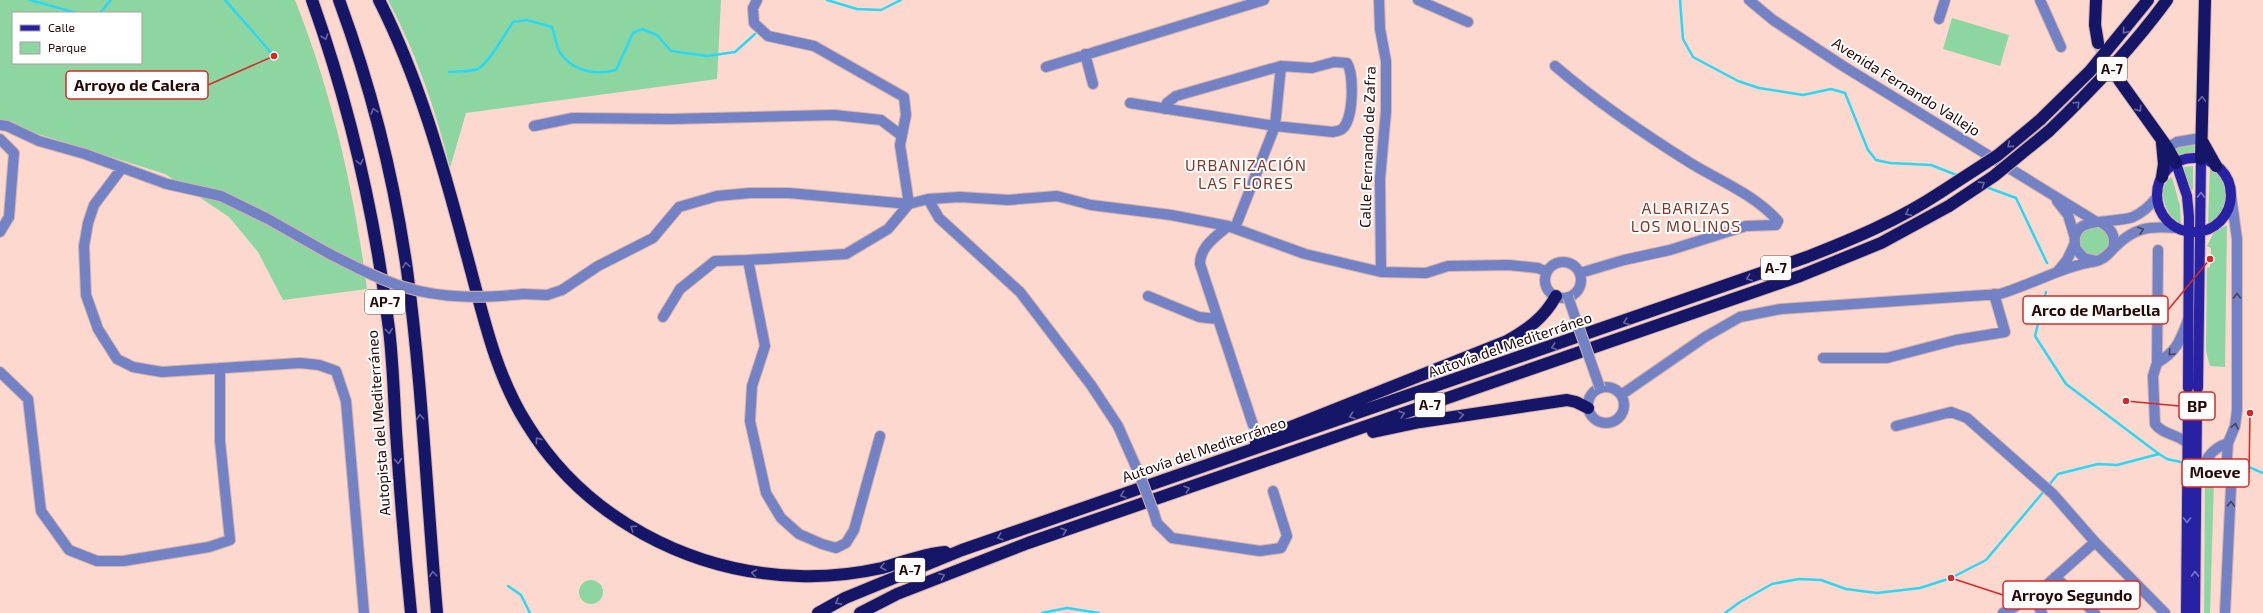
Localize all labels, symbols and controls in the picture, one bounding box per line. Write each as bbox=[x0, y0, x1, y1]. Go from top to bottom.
legend bbox=[12, 12, 142, 64]
text: Calle bbox=[48, 20, 75, 34]
one-way arrow bbox=[2122, 26, 2129, 34]
one-way arrow bbox=[320, 33, 329, 40]
street label: Avenida Fernando Vallejo bbox=[1829, 33, 1984, 140]
text: Parque bbox=[48, 40, 86, 54]
road number: A-7 bbox=[2097, 57, 2127, 81]
street label: Calle Fernando de Zafra bbox=[1355, 66, 1379, 228]
callout: Arroyo de Calera bbox=[66, 71, 208, 99]
text: Arroyo de Calera bbox=[74, 75, 200, 95]
one-way arrow bbox=[2197, 96, 2206, 102]
one-way arrow bbox=[2072, 101, 2080, 109]
one-way arrow bbox=[2134, 104, 2141, 111]
one-way arrow bbox=[370, 107, 379, 114]
one-way arrow bbox=[2007, 140, 2014, 147]
district label: URBANIZACIÓN LAS FLORES bbox=[1185, 155, 1307, 192]
one-way arrow bbox=[355, 158, 364, 165]
one-way arrow bbox=[1978, 181, 1985, 189]
one-way arrow bbox=[2197, 192, 2205, 198]
district label: ALBARIZAS LOS MOLINOS bbox=[1631, 198, 1741, 235]
one-way arrow bbox=[1904, 208, 1912, 216]
one-way arrow bbox=[2137, 226, 2144, 235]
road number: A-7 bbox=[1761, 256, 1791, 280]
one-way arrow bbox=[402, 262, 411, 268]
one-way arrow bbox=[1745, 273, 1752, 282]
road number: AP-7 bbox=[365, 290, 405, 314]
one-way arrow bbox=[2233, 293, 2241, 299]
callout: Arco de Marbella bbox=[2023, 296, 2168, 324]
text: Arco de Marbella bbox=[2032, 300, 2160, 319]
street label: Autovía del Mediterráneo bbox=[1425, 308, 1594, 381]
one-way arrow bbox=[1623, 317, 1630, 325]
one-way arrow bbox=[384, 328, 393, 334]
street label: Autopista del Mediterráneo bbox=[363, 329, 393, 517]
one-way arrow bbox=[1551, 342, 1558, 350]
one-way arrow bbox=[2169, 348, 2176, 355]
callout: BP bbox=[2179, 392, 2215, 420]
road number: A-7 bbox=[1415, 393, 1445, 417]
text: BP bbox=[2187, 396, 2207, 415]
one-way arrow bbox=[1348, 411, 1355, 420]
one-way arrow bbox=[1398, 411, 1405, 419]
one-way arrow bbox=[1458, 411, 1464, 420]
street label: Autovía del Mediterráneo bbox=[1119, 413, 1288, 486]
one-way arrow bbox=[416, 414, 425, 420]
one-way arrow bbox=[2230, 422, 2238, 429]
one-way arrow bbox=[535, 437, 543, 444]
one-way arrow bbox=[394, 458, 402, 464]
callout: Moeve bbox=[2182, 459, 2249, 487]
text: Moeve bbox=[2190, 462, 2240, 481]
one-way arrow bbox=[1183, 485, 1190, 493]
one-way arrow bbox=[1120, 490, 1127, 499]
one-way arrow bbox=[2227, 501, 2235, 507]
one-way arrow bbox=[2183, 517, 2191, 523]
one-way arrow bbox=[630, 526, 637, 533]
one-way arrow bbox=[1060, 527, 1067, 536]
one-way arrow bbox=[997, 532, 1004, 541]
road number: A-7 bbox=[895, 558, 925, 582]
one-way arrow bbox=[880, 562, 887, 571]
one-way arrow bbox=[751, 569, 757, 578]
one-way arrow bbox=[429, 571, 438, 577]
one-way arrow bbox=[2191, 571, 2199, 577]
one-way arrow bbox=[938, 573, 945, 581]
callout: Arroyo Segundo bbox=[2003, 581, 2140, 609]
text: Arroyo Segundo bbox=[2012, 585, 2132, 605]
one-way arrow bbox=[835, 597, 842, 604]

